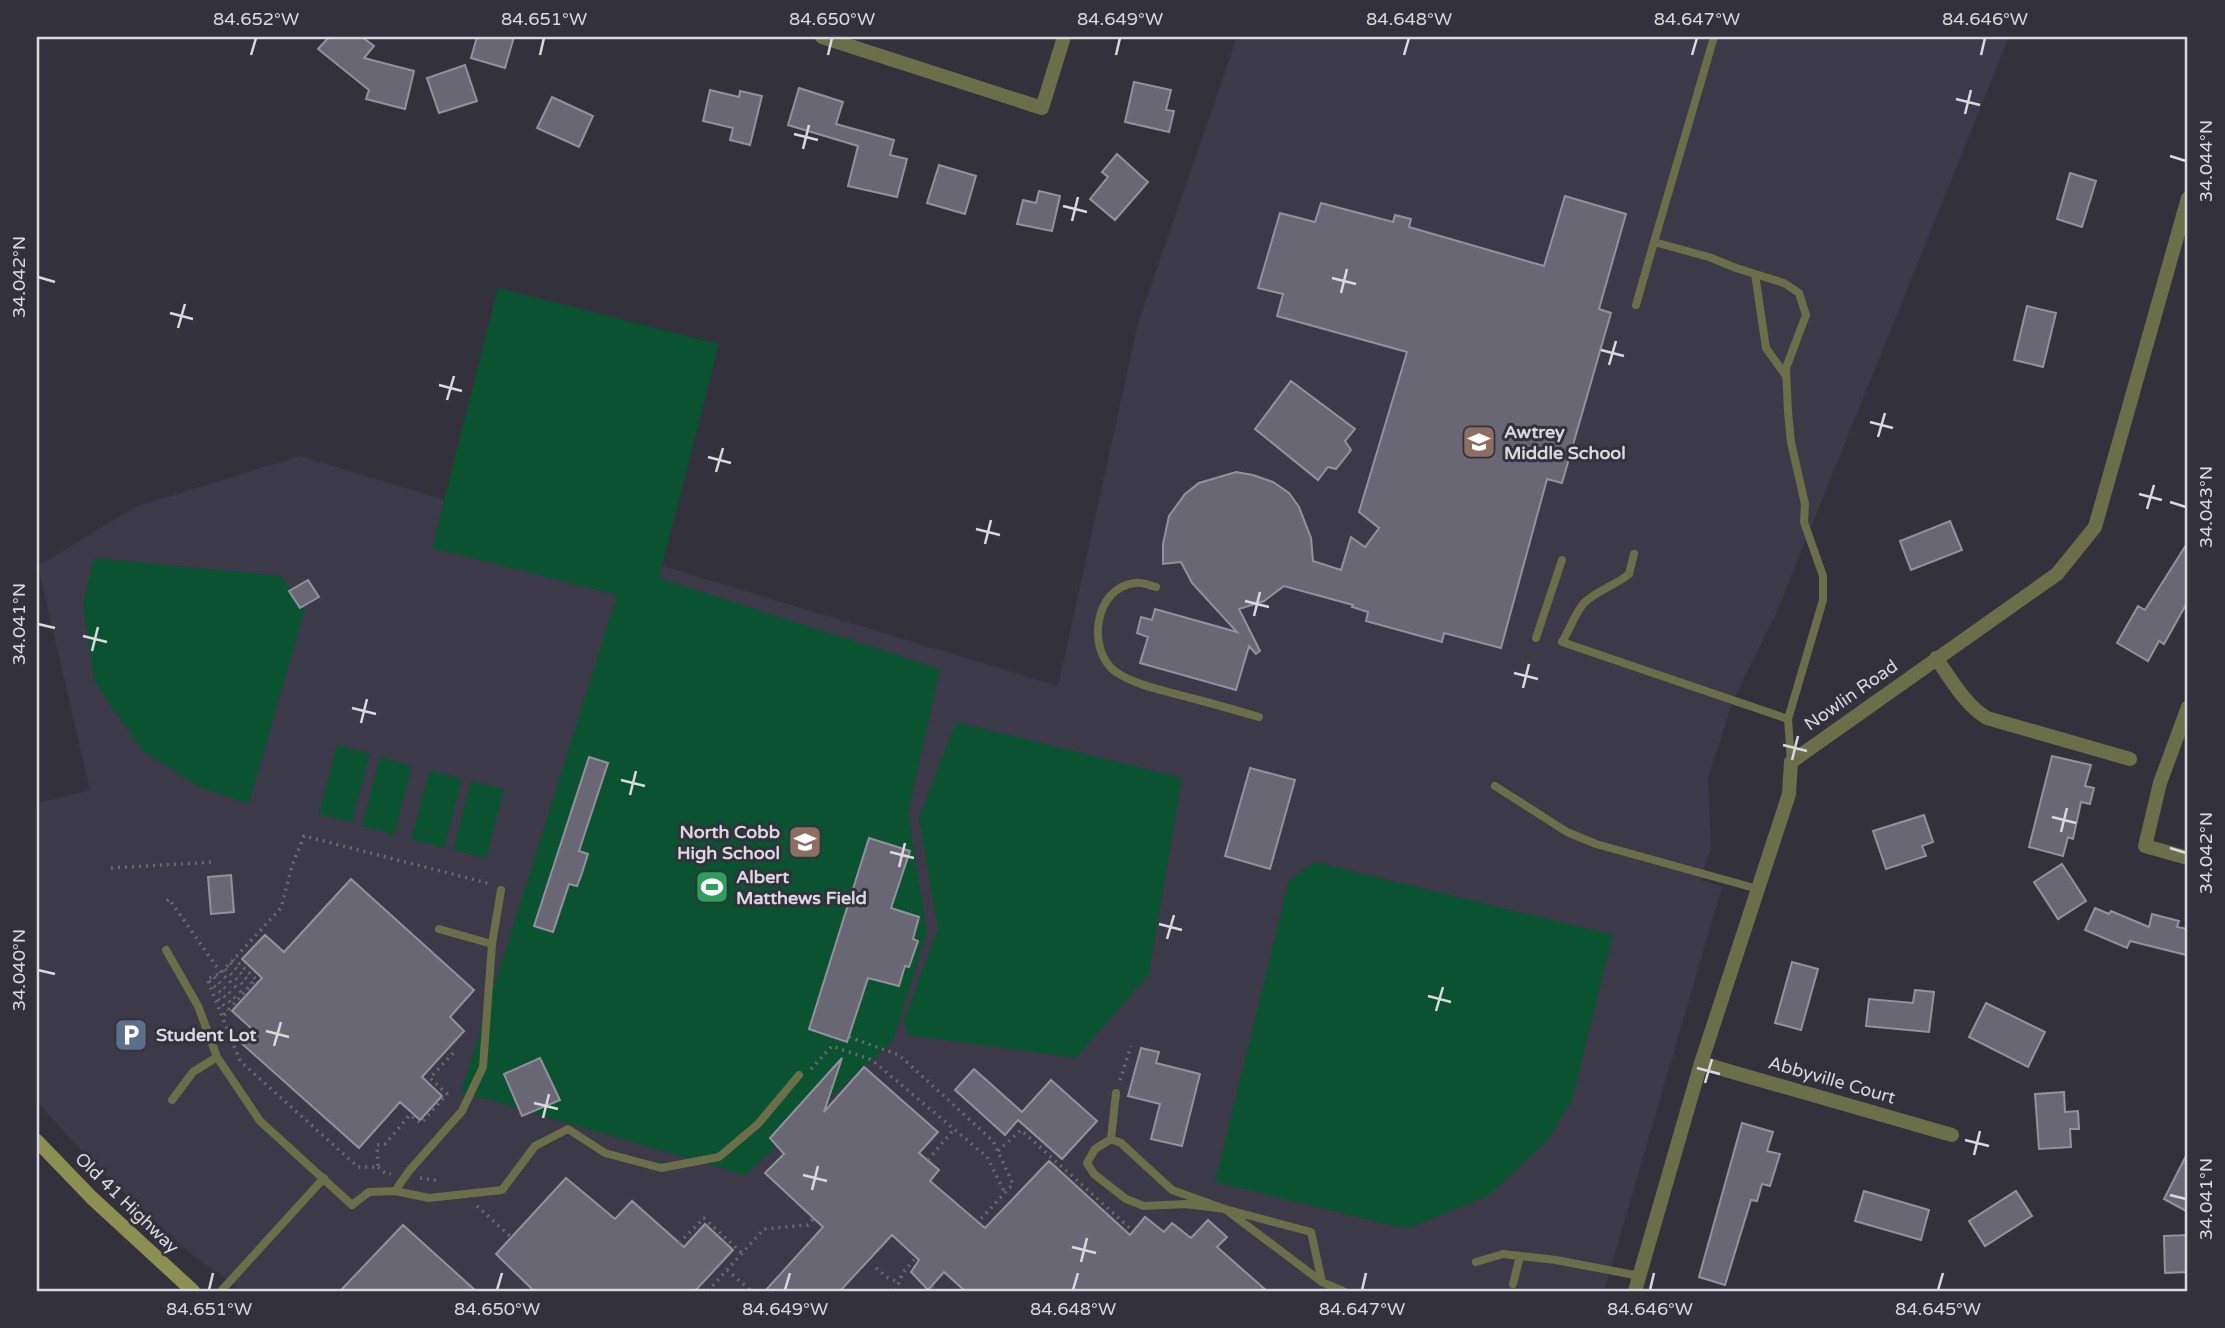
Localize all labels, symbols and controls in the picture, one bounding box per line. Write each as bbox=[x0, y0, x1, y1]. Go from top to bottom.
text: 84.652°W bbox=[213, 8, 299, 30]
text: 84.651°W bbox=[501, 8, 587, 30]
text: 84.650°W bbox=[789, 8, 875, 30]
text: 84.649°W bbox=[1077, 8, 1163, 30]
text: 84.648°W bbox=[1366, 8, 1452, 30]
text: 84.647°W bbox=[1654, 8, 1740, 30]
text: 84.646°W bbox=[1942, 8, 2028, 30]
text: 34.044°N bbox=[2195, 120, 2217, 202]
text: 34.042°N bbox=[8, 236, 30, 318]
place label: Awtrey Middle School bbox=[1504, 421, 1626, 464]
school or university icon: Awtrey Middle School bbox=[1460, 423, 1498, 461]
text: 34.043°N bbox=[2195, 466, 2217, 548]
text: 34.041°N bbox=[8, 583, 30, 665]
street label: Nowlin Road bbox=[1800, 655, 1902, 735]
text: 34.042°N bbox=[2195, 812, 2217, 894]
place label: North Cobb High School bbox=[677, 821, 780, 864]
school or university icon: North Cobb High School bbox=[786, 823, 824, 861]
place label: Albert Matthews Field bbox=[736, 866, 867, 909]
sports icon: Albert Matthews Field bbox=[693, 868, 731, 906]
text: 34.040°N bbox=[8, 929, 30, 1011]
parking icon: Student Lot bbox=[112, 1016, 150, 1054]
place label: Student Lot bbox=[156, 1024, 257, 1046]
street label: Abbyville Court bbox=[1766, 1051, 1898, 1109]
street label: Old 41 Highway bbox=[70, 1148, 184, 1258]
text: 34.041°N bbox=[2195, 1158, 2217, 1240]
text: 84.651°W bbox=[166, 1298, 252, 1320]
text: 84.650°W bbox=[454, 1298, 540, 1320]
text: 84.649°W bbox=[742, 1298, 828, 1320]
text: 84.648°W bbox=[1030, 1298, 1116, 1320]
text: 84.647°W bbox=[1319, 1298, 1405, 1320]
text: 84.646°W bbox=[1607, 1298, 1693, 1320]
text: 84.645°W bbox=[1895, 1298, 1981, 1320]

